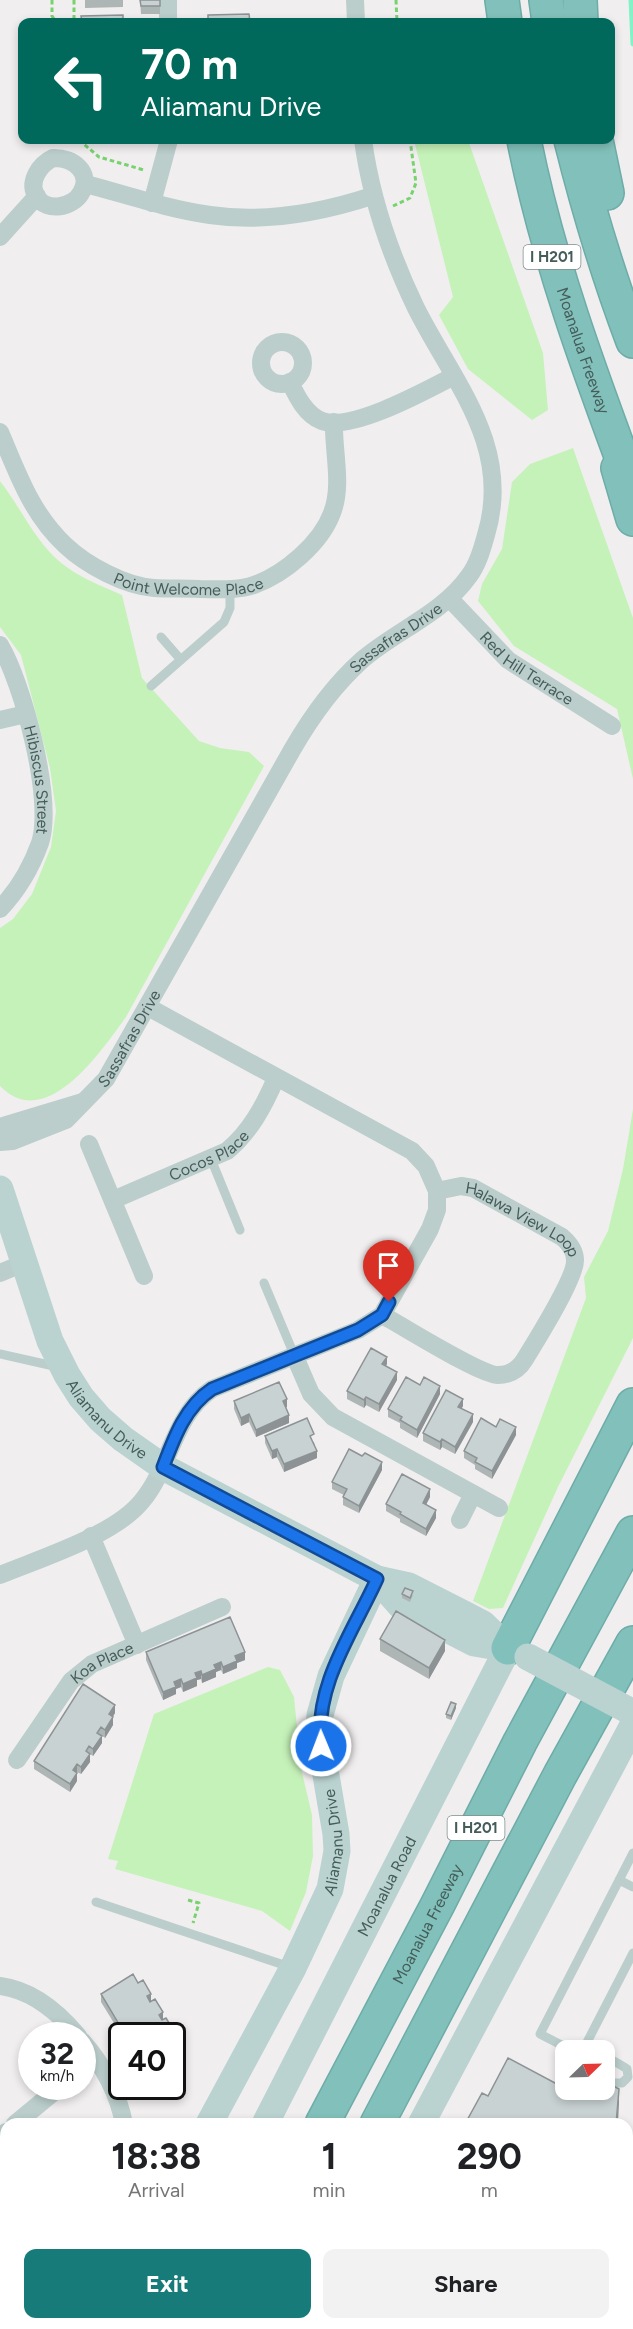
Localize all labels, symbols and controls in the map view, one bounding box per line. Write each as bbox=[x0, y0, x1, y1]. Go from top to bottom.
text: 70 m bbox=[141, 39, 238, 90]
icon: left bbox=[42, 42, 120, 120]
text: Aliamanu Drive bbox=[141, 90, 321, 123]
road number: I H201 bbox=[524, 245, 580, 269]
street label: Moanalua Freeway bbox=[553, 285, 614, 417]
street label: Point Welcome Place bbox=[111, 568, 266, 599]
street label: Sassafras Drive bbox=[345, 598, 446, 677]
street label: Red Hill Terrace bbox=[476, 627, 577, 709]
street label: Hibiscus Street bbox=[20, 723, 53, 836]
street label: Sassafras Drive bbox=[94, 986, 164, 1091]
street label: Cocos Place bbox=[166, 1126, 253, 1184]
street label: Halawa View Loop bbox=[464, 1177, 584, 1259]
pin bbox=[363, 1240, 414, 1302]
icon: arrive bbox=[372, 1249, 405, 1282]
street label: Aliamanu Drive bbox=[62, 1375, 151, 1463]
street label: Koa Place bbox=[66, 1638, 136, 1687]
position arrow bbox=[289, 1714, 353, 1778]
street label: Aliamanu Drive bbox=[319, 1787, 347, 1898]
road number: I H201 bbox=[448, 1816, 504, 1840]
street label: Moanalua Road bbox=[353, 1833, 420, 1939]
street label: Moanalua Freeway bbox=[388, 1860, 466, 1987]
speed limit sign: 40 bbox=[108, 2022, 186, 2100]
text: 32 bbox=[40, 2035, 74, 2072]
north arrow bbox=[555, 2040, 615, 2100]
map controls bbox=[555, 2040, 615, 2100]
text: km/h bbox=[40, 2067, 74, 2085]
text: 18:38 bbox=[111, 2135, 201, 2178]
text: 1 bbox=[321, 2135, 337, 2178]
text: 290 bbox=[457, 2135, 522, 2178]
text: Arrival bbox=[128, 2178, 185, 2202]
text: min bbox=[313, 2178, 345, 2202]
text: m bbox=[481, 2178, 498, 2202]
button: Exit bbox=[24, 2249, 311, 2318]
button: Share bbox=[323, 2249, 609, 2318]

